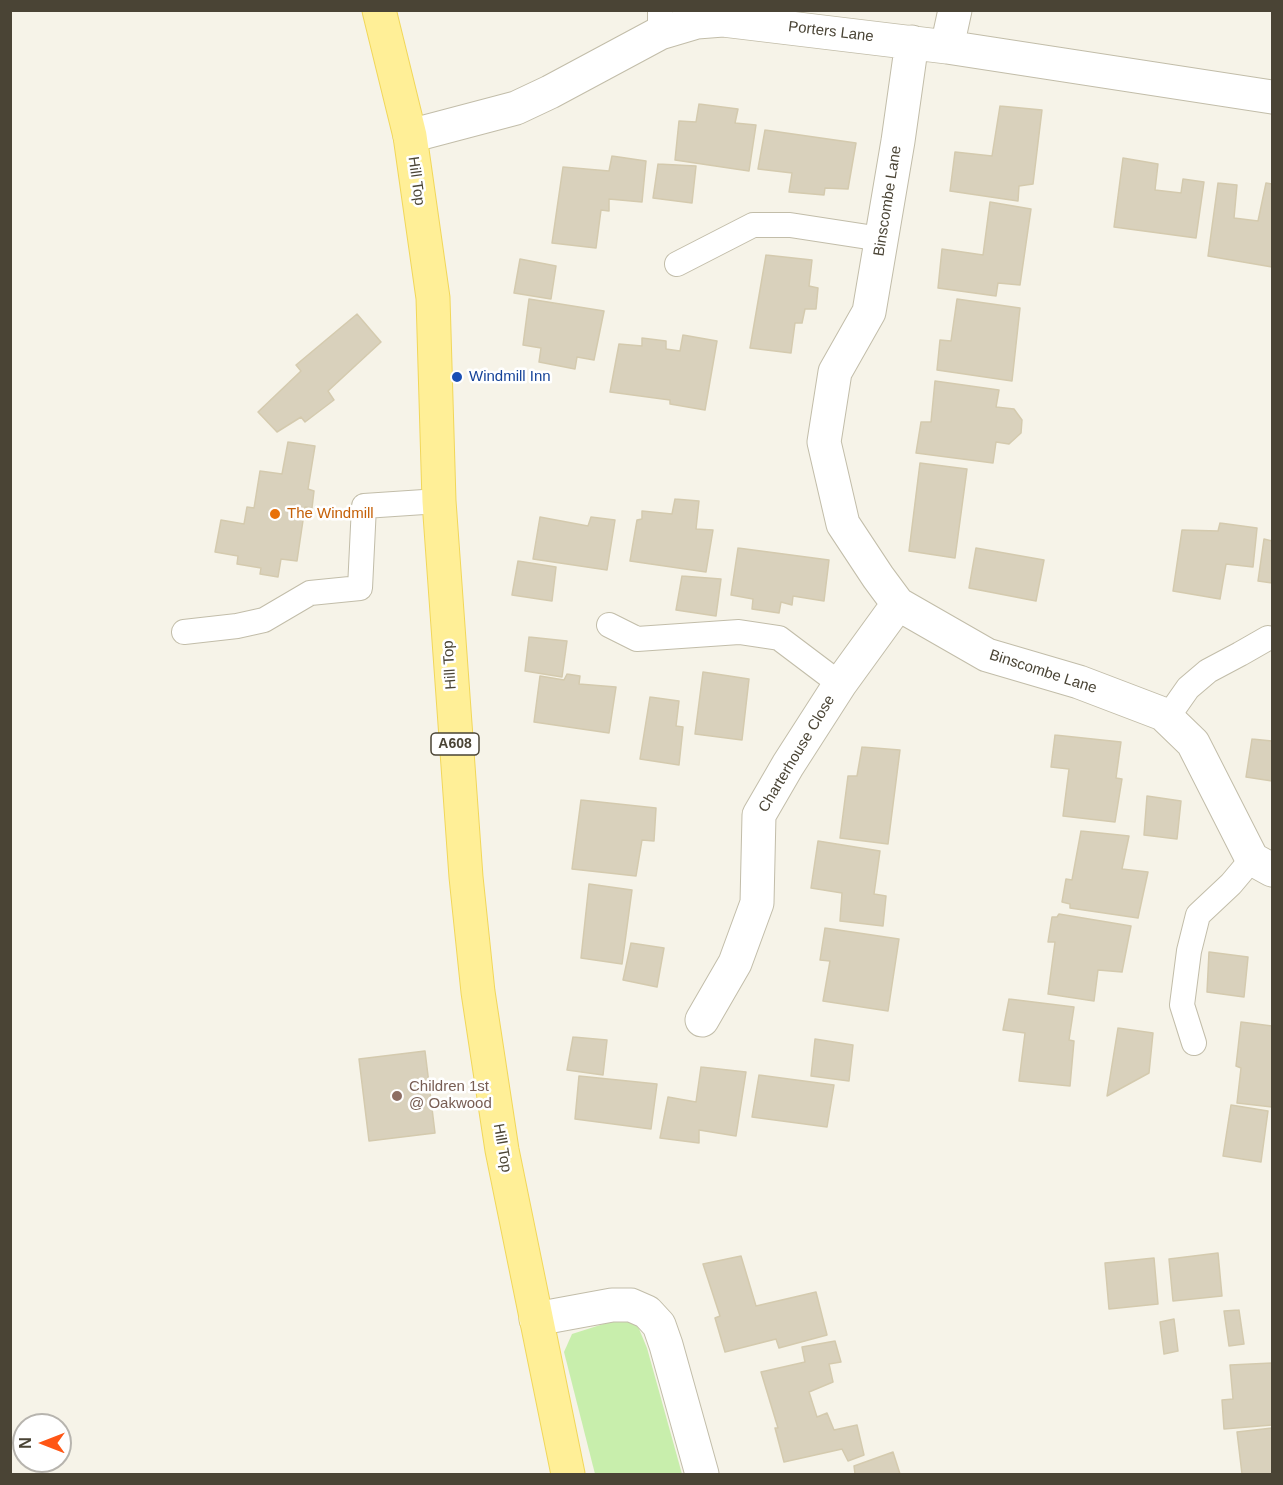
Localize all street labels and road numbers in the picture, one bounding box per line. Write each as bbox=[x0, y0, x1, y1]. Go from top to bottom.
street label: Porters Lane bbox=[787, 18, 875, 46]
street label: Binscombe Lane bbox=[870, 144, 906, 258]
street label: Hill Top bbox=[404, 155, 428, 207]
street label: Hill Top bbox=[439, 640, 461, 690]
street label: Binscombe Lane bbox=[987, 646, 1099, 698]
street label: Charterhouse Close bbox=[755, 692, 839, 816]
road number: A608 bbox=[431, 733, 479, 755]
street label: Hill Top bbox=[489, 1122, 515, 1174]

